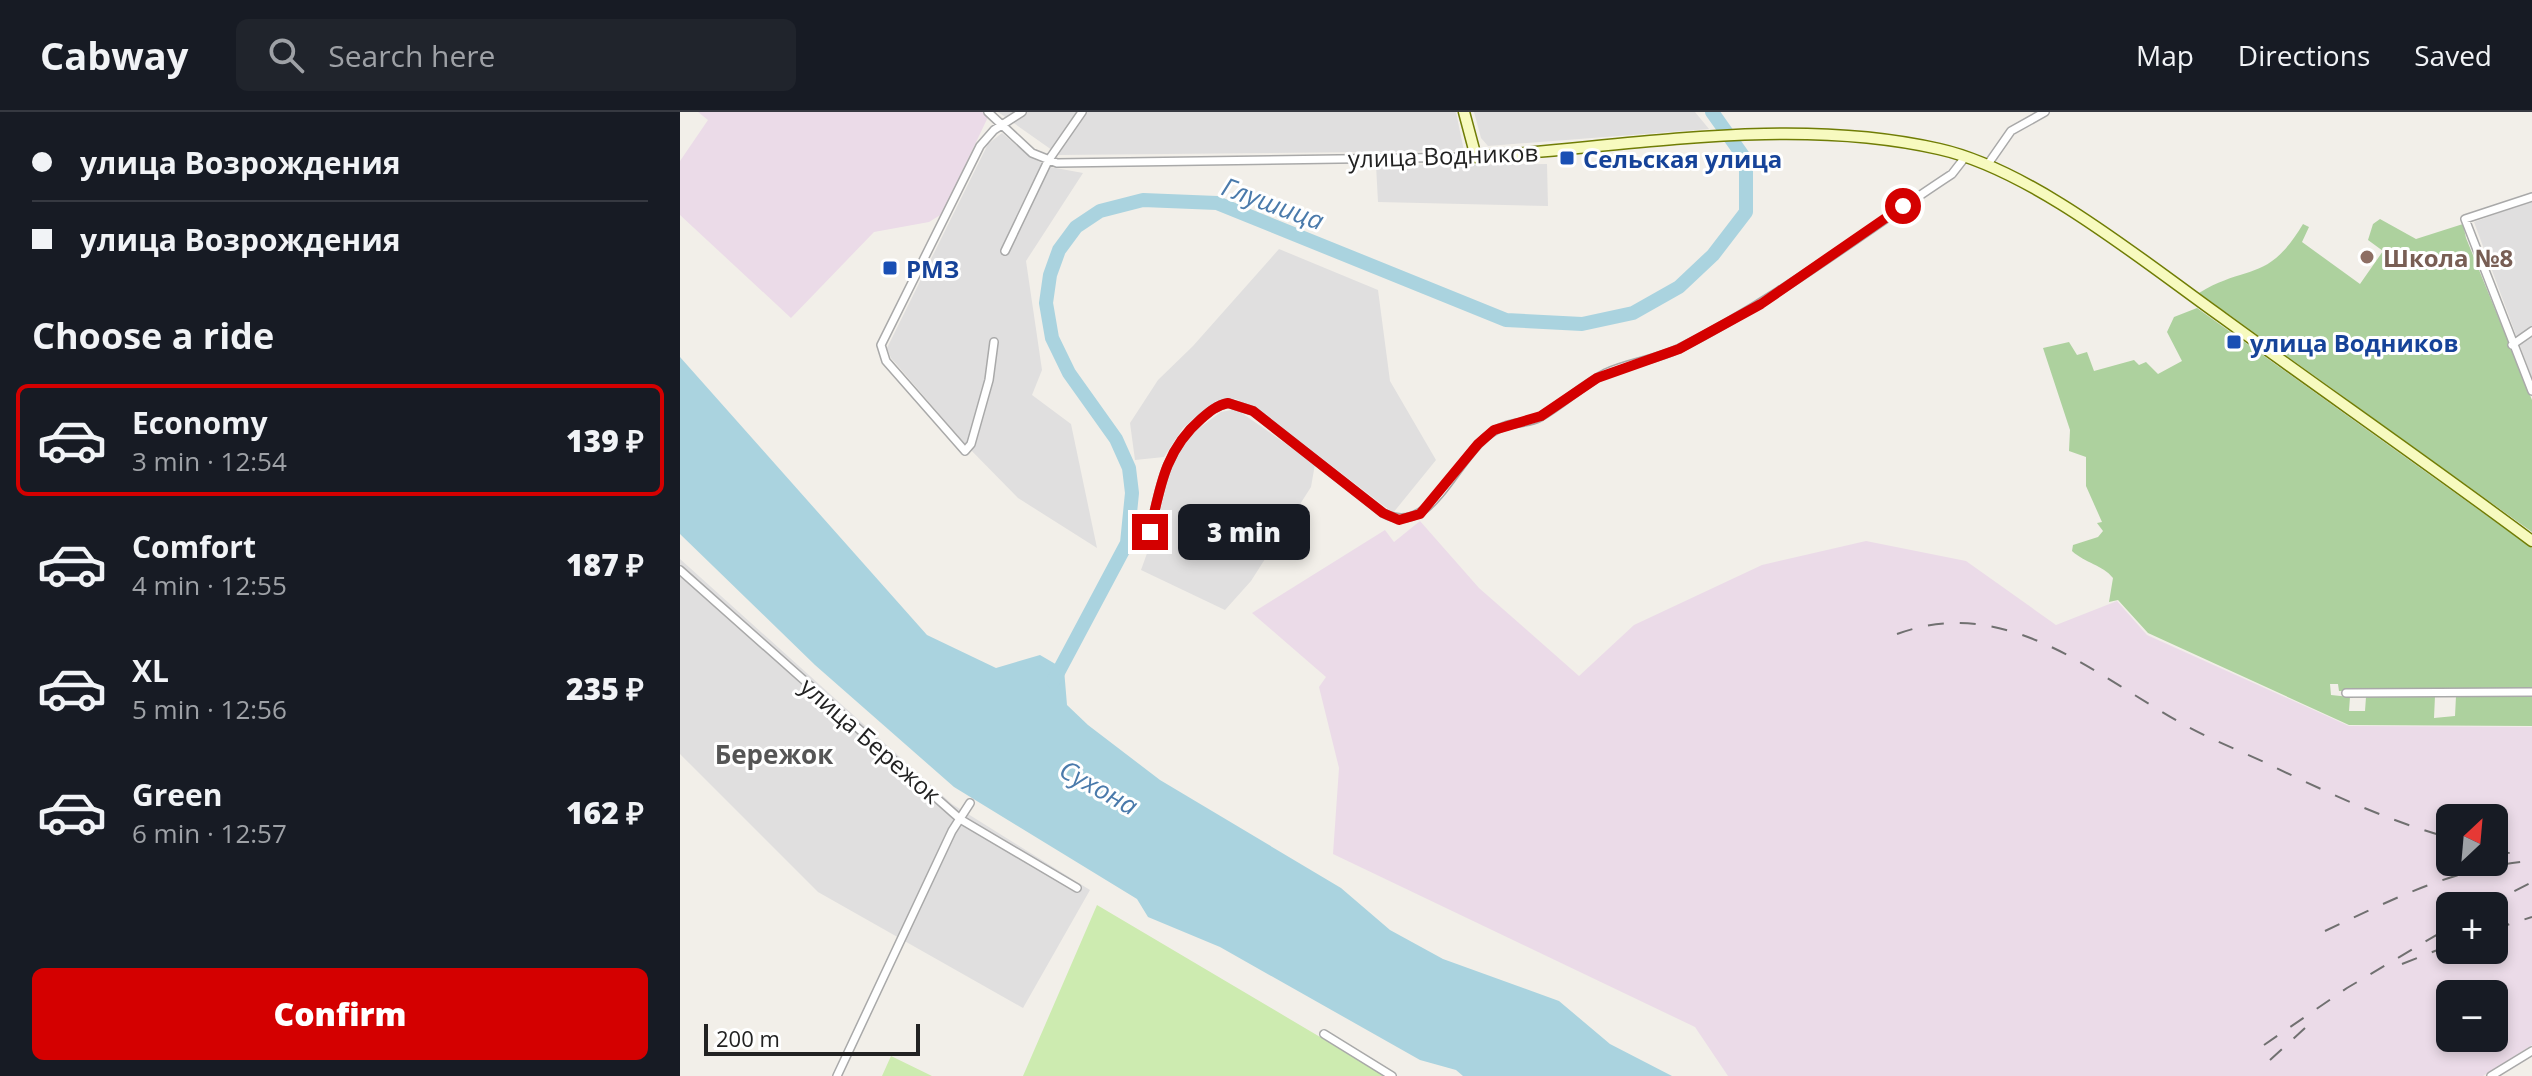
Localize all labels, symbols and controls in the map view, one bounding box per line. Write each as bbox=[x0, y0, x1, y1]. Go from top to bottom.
search box bbox=[236, 19, 796, 91]
text: Cabway bbox=[40, 29, 188, 81]
icon: search bbox=[264, 33, 308, 77]
text: Search here bbox=[328, 35, 495, 76]
text: Map bbox=[2136, 36, 2194, 74]
text: Directions bbox=[2238, 36, 2370, 74]
text: Saved bbox=[2414, 36, 2492, 74]
street label: улица Водников bbox=[1347, 135, 1539, 175]
text: улица Возрождения bbox=[80, 142, 401, 183]
place label: Сельская улица bbox=[1583, 142, 1782, 175]
marker: Сельская улица bbox=[1558, 149, 1576, 167]
water label: Глушица bbox=[1217, 168, 1329, 238]
route start bbox=[1885, 188, 1921, 224]
text: улица Возрождения bbox=[80, 219, 401, 260]
place label: Школа №8 bbox=[2383, 241, 2513, 274]
marker: Школа №8 bbox=[2358, 248, 2376, 266]
place label: РМЗ bbox=[906, 252, 959, 285]
marker: РМЗ bbox=[881, 259, 899, 277]
text: Choose a ride bbox=[32, 311, 274, 360]
place label: улица Водников bbox=[2250, 326, 2459, 359]
marker: улица Водников bbox=[2225, 333, 2243, 351]
text: Economy bbox=[132, 402, 268, 443]
icon: car bbox=[36, 404, 108, 476]
text: 139 ₽ bbox=[566, 420, 644, 461]
text: 3 min · 12:54 bbox=[132, 443, 287, 479]
callout: 3 min bbox=[1178, 504, 1310, 560]
route end bbox=[1132, 514, 1168, 550]
text: 3 min bbox=[1207, 514, 1281, 550]
text: Comfort bbox=[132, 526, 256, 567]
icon: car bbox=[36, 528, 108, 600]
text: 187 ₽ bbox=[566, 544, 644, 585]
text: 4 min · 12:55 bbox=[132, 567, 287, 603]
text: XL bbox=[132, 650, 169, 691]
icon: car bbox=[36, 652, 108, 724]
text: 235 ₽ bbox=[566, 668, 644, 709]
street label: улица Бережок bbox=[794, 670, 949, 811]
text: 5 min · 12:56 bbox=[132, 691, 287, 727]
district label: Бережок bbox=[715, 736, 834, 772]
water label: Сухона bbox=[1053, 751, 1145, 823]
text: Green bbox=[132, 774, 223, 815]
icon: car bbox=[36, 776, 108, 848]
text: 162 ₽ bbox=[566, 792, 644, 833]
north arrow bbox=[2436, 804, 2508, 876]
map controls bbox=[2436, 804, 2508, 1052]
text: 6 min · 12:57 bbox=[132, 815, 287, 851]
button: + bbox=[2436, 892, 2508, 964]
button: Confirm bbox=[32, 968, 648, 1060]
button: − bbox=[2436, 980, 2508, 1052]
scale bar bbox=[704, 1020, 920, 1056]
text: 200 m bbox=[716, 1023, 780, 1053]

